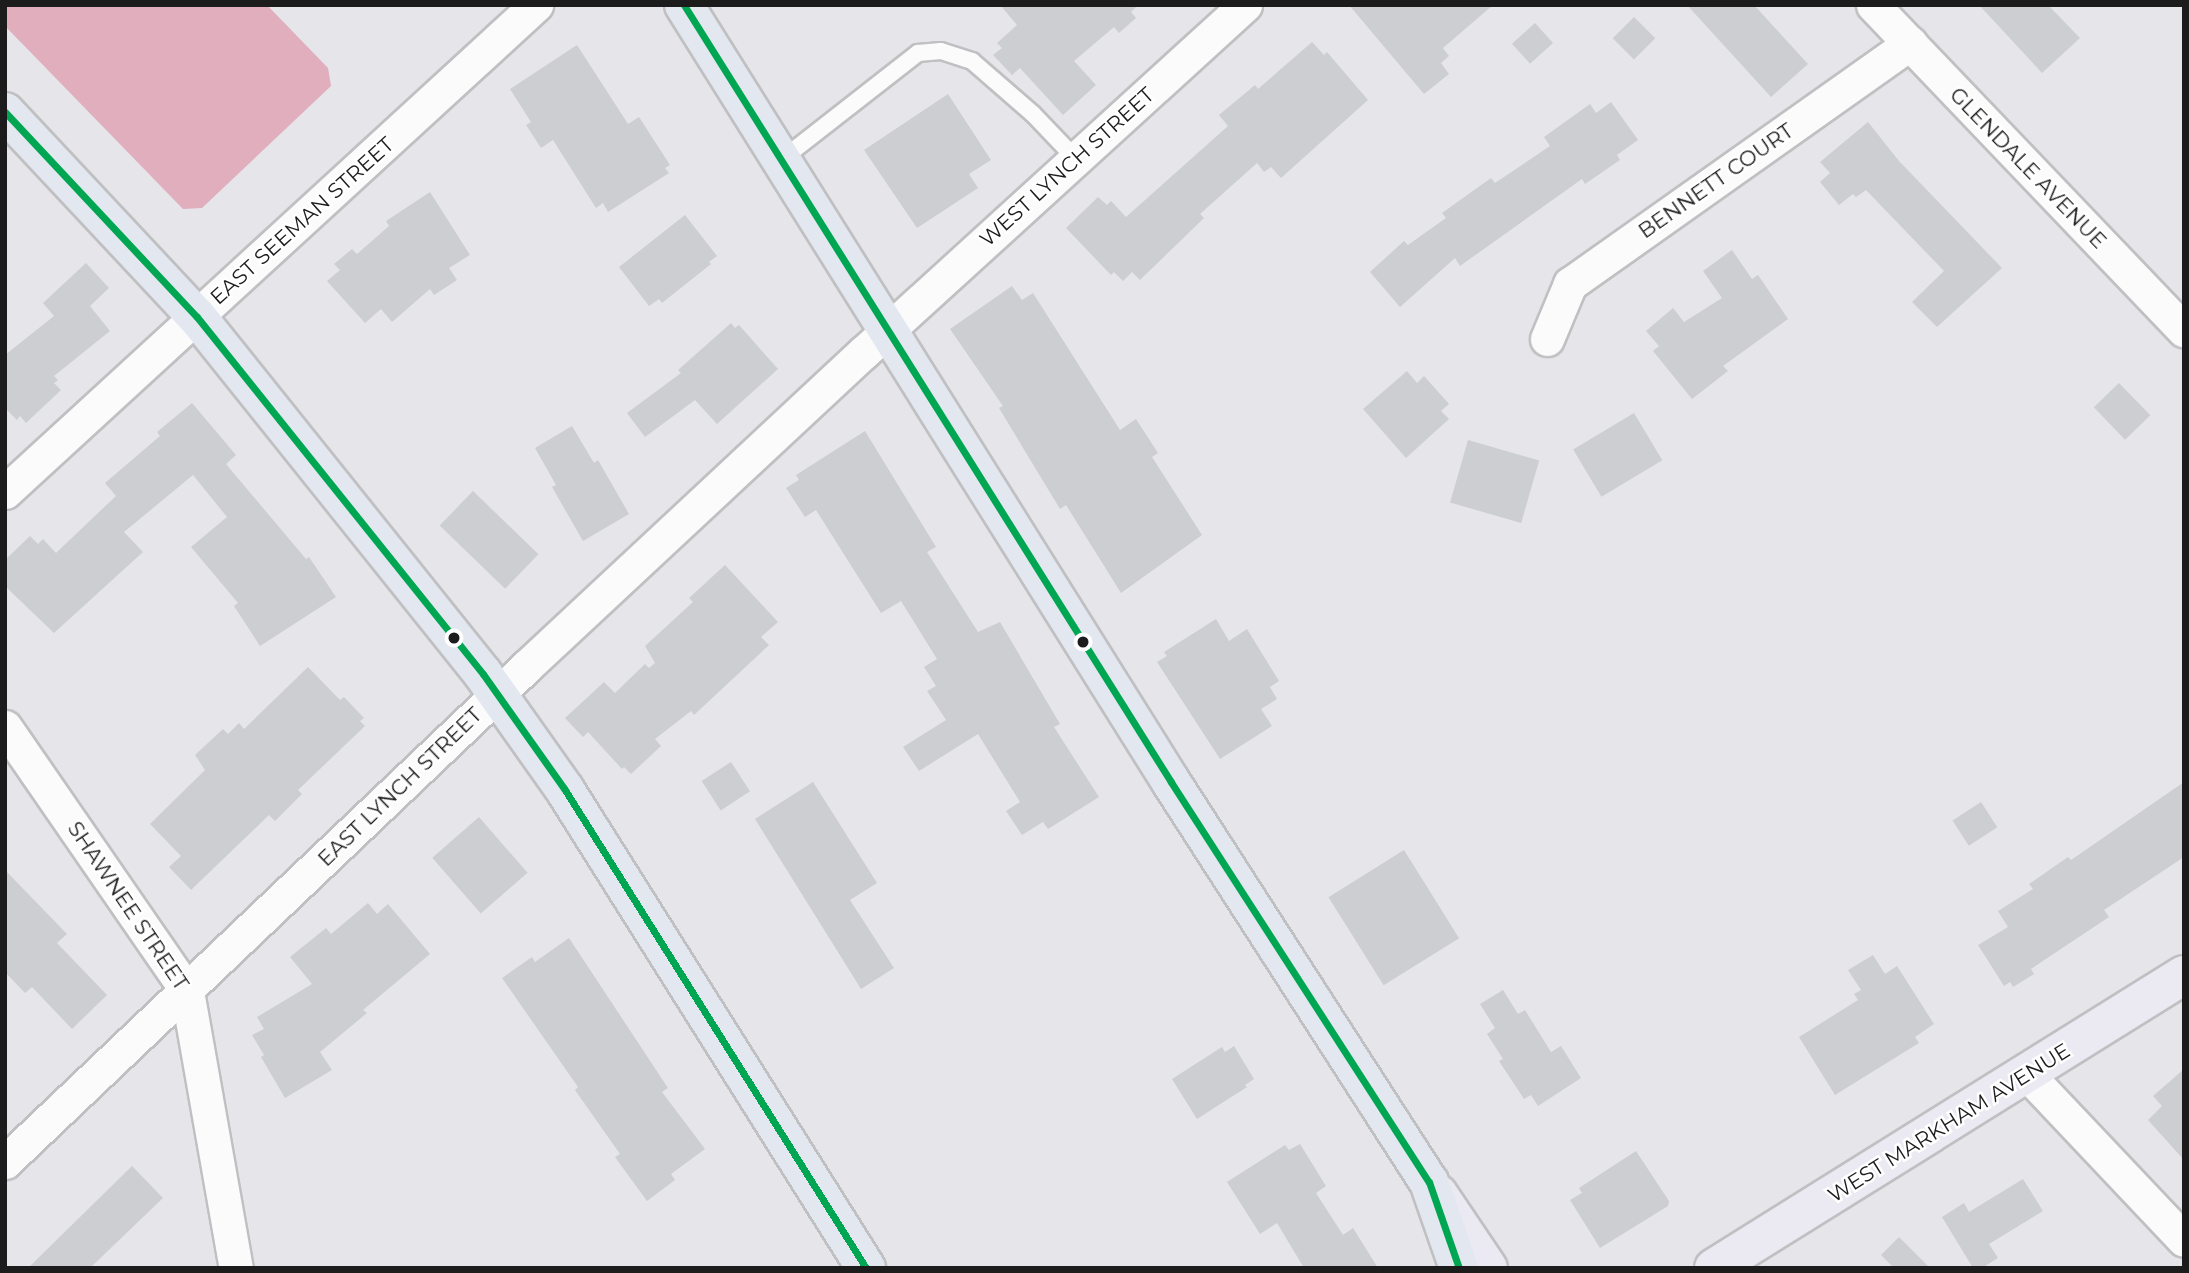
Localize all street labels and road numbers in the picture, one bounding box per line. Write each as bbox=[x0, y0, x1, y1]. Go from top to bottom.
street label: WEST LYNCH STREET bbox=[975, 82, 1159, 252]
street label: GLENDALE AVENUE bbox=[1945, 82, 2111, 254]
street label: BENNETT COURT bbox=[1634, 118, 1798, 244]
street label: EAST SEEMAN STREET bbox=[205, 132, 399, 310]
street label: EAST LYNCH STREET bbox=[313, 702, 487, 872]
street label: SHAWNEE STREET bbox=[62, 817, 194, 995]
street label: WEST MARKHAM AVENUE bbox=[1823, 1038, 2075, 1208]

